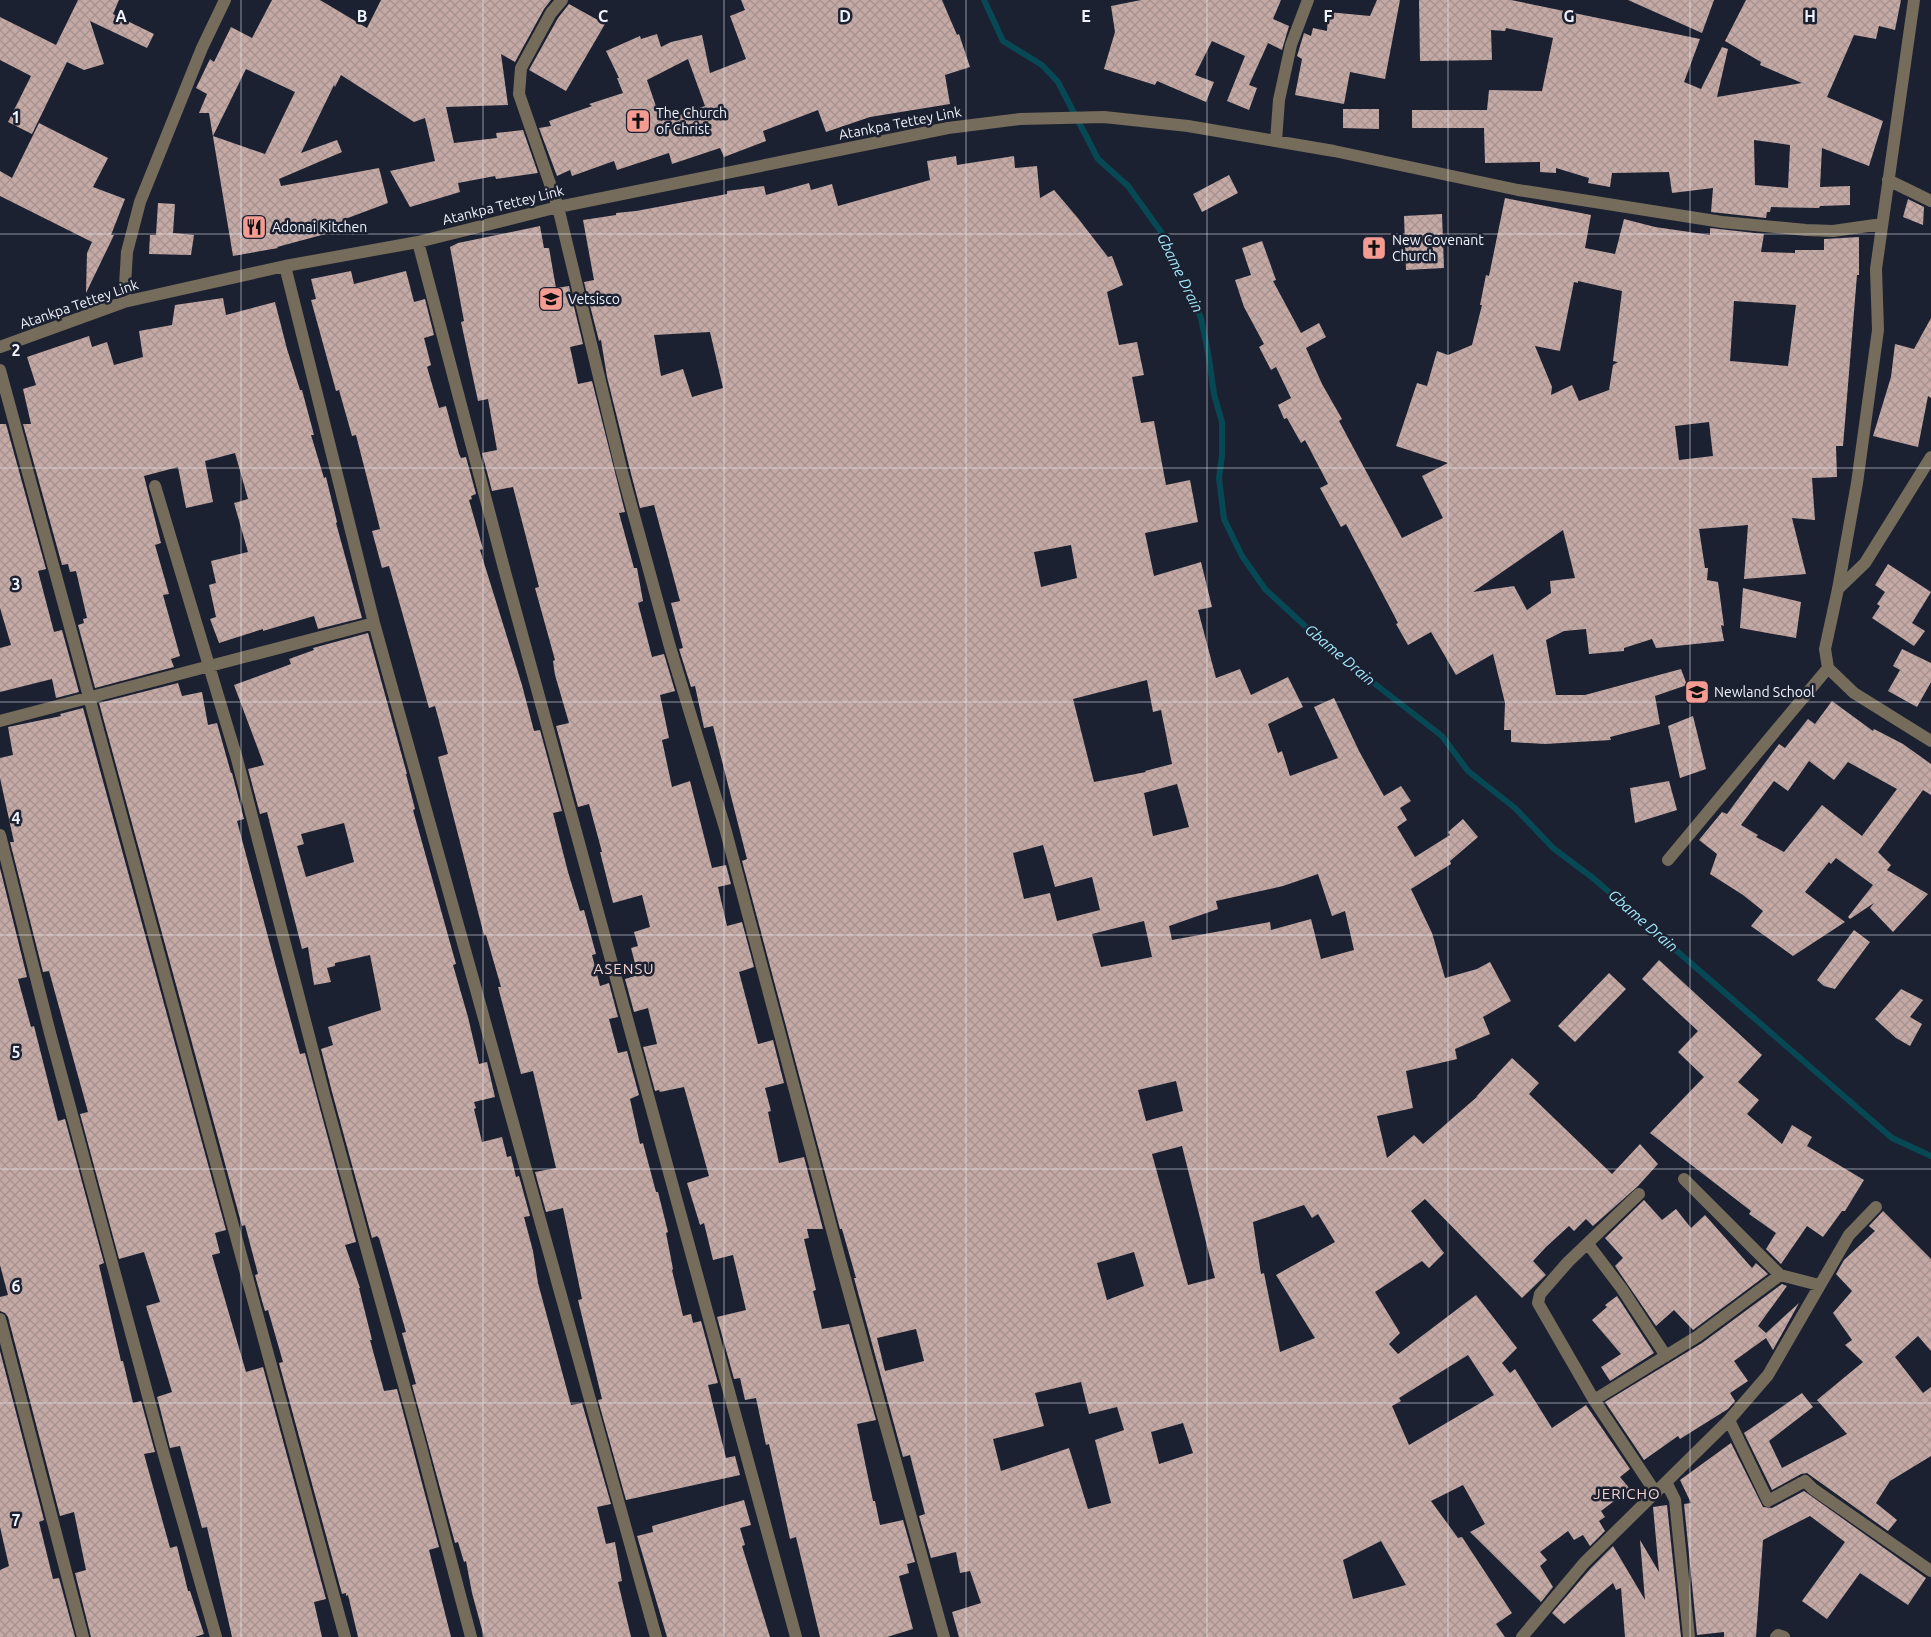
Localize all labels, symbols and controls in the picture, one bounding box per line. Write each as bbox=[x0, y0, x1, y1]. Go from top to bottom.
text: A bbox=[115, 7, 127, 25]
text: B bbox=[357, 7, 367, 25]
text: C bbox=[598, 7, 608, 25]
text: D bbox=[839, 7, 851, 25]
text: E bbox=[1081, 7, 1091, 25]
text: F bbox=[1324, 7, 1333, 25]
text: G bbox=[1563, 7, 1575, 25]
text: H bbox=[1804, 7, 1816, 25]
street label: Atankpa Tettey Link bbox=[837, 103, 963, 143]
place label: The Church of Christ bbox=[656, 105, 727, 137]
text: 1 bbox=[11, 108, 21, 126]
church icon: The Church of Christ bbox=[625, 108, 651, 134]
street label: Atankpa Tettey Link bbox=[441, 182, 565, 228]
restaurant icon: Adonai Kitchen bbox=[241, 214, 267, 240]
place label: Adonai Kitchen bbox=[272, 219, 367, 235]
water label: Gbame Drain bbox=[1154, 230, 1207, 315]
place label: New Covenant Church bbox=[1392, 232, 1484, 264]
church icon: New Covenant Church bbox=[1361, 235, 1387, 261]
street label: Atankpa Tettey Link bbox=[18, 276, 140, 332]
school or university icon: Vetsisco bbox=[538, 286, 564, 312]
place label: Vetsisco bbox=[568, 291, 620, 307]
text: 2 bbox=[11, 341, 21, 359]
text: 3 bbox=[11, 575, 21, 593]
water label: Gbame Drain bbox=[1302, 620, 1379, 689]
school or university icon: Newland School bbox=[1684, 679, 1710, 705]
place label: Newland School bbox=[1714, 684, 1815, 700]
text: 4 bbox=[11, 809, 21, 827]
water label: Gbame Drain bbox=[1605, 886, 1681, 955]
district label: ASENSU bbox=[593, 960, 655, 977]
text: 5 bbox=[11, 1043, 21, 1061]
text: 6 bbox=[11, 1277, 21, 1295]
district label: JERICHO bbox=[1593, 1485, 1661, 1502]
text: 7 bbox=[11, 1511, 21, 1529]

